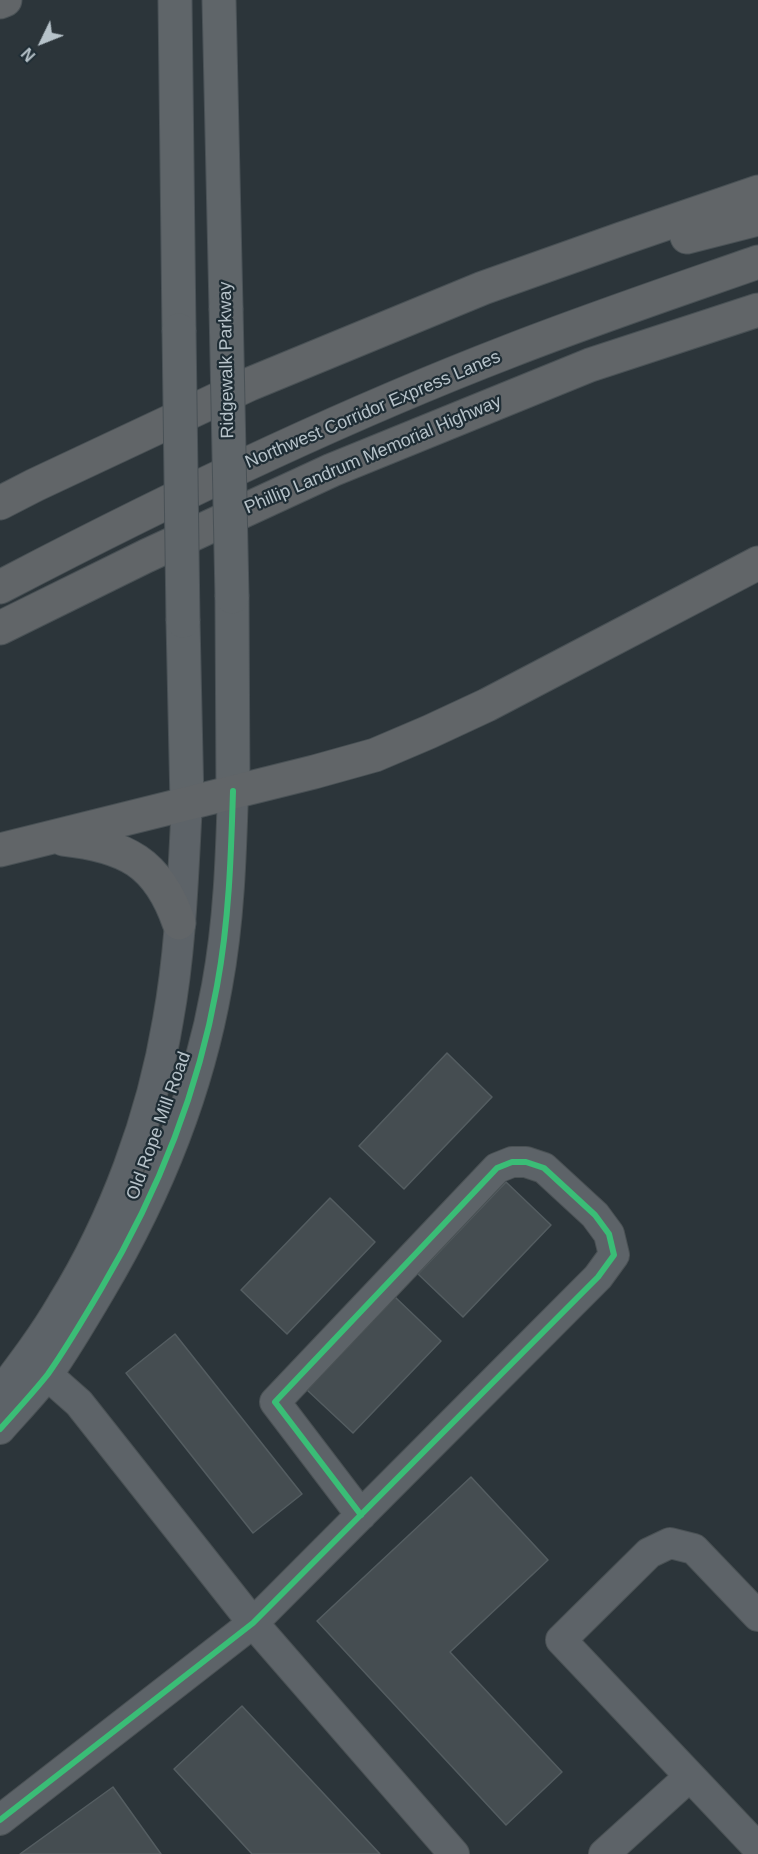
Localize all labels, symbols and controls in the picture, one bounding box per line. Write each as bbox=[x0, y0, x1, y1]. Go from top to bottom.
north arrow bbox=[12, 12, 72, 72]
text: N bbox=[18, 45, 39, 65]
street label: Ridgewalk Parkway bbox=[215, 281, 239, 439]
street label: Northwest Corridor Express Lanes bbox=[242, 346, 504, 474]
street label: Phillip Landrum Memorial Highway bbox=[241, 391, 505, 519]
street label: Old Rope Mill Road bbox=[122, 1049, 196, 1203]

